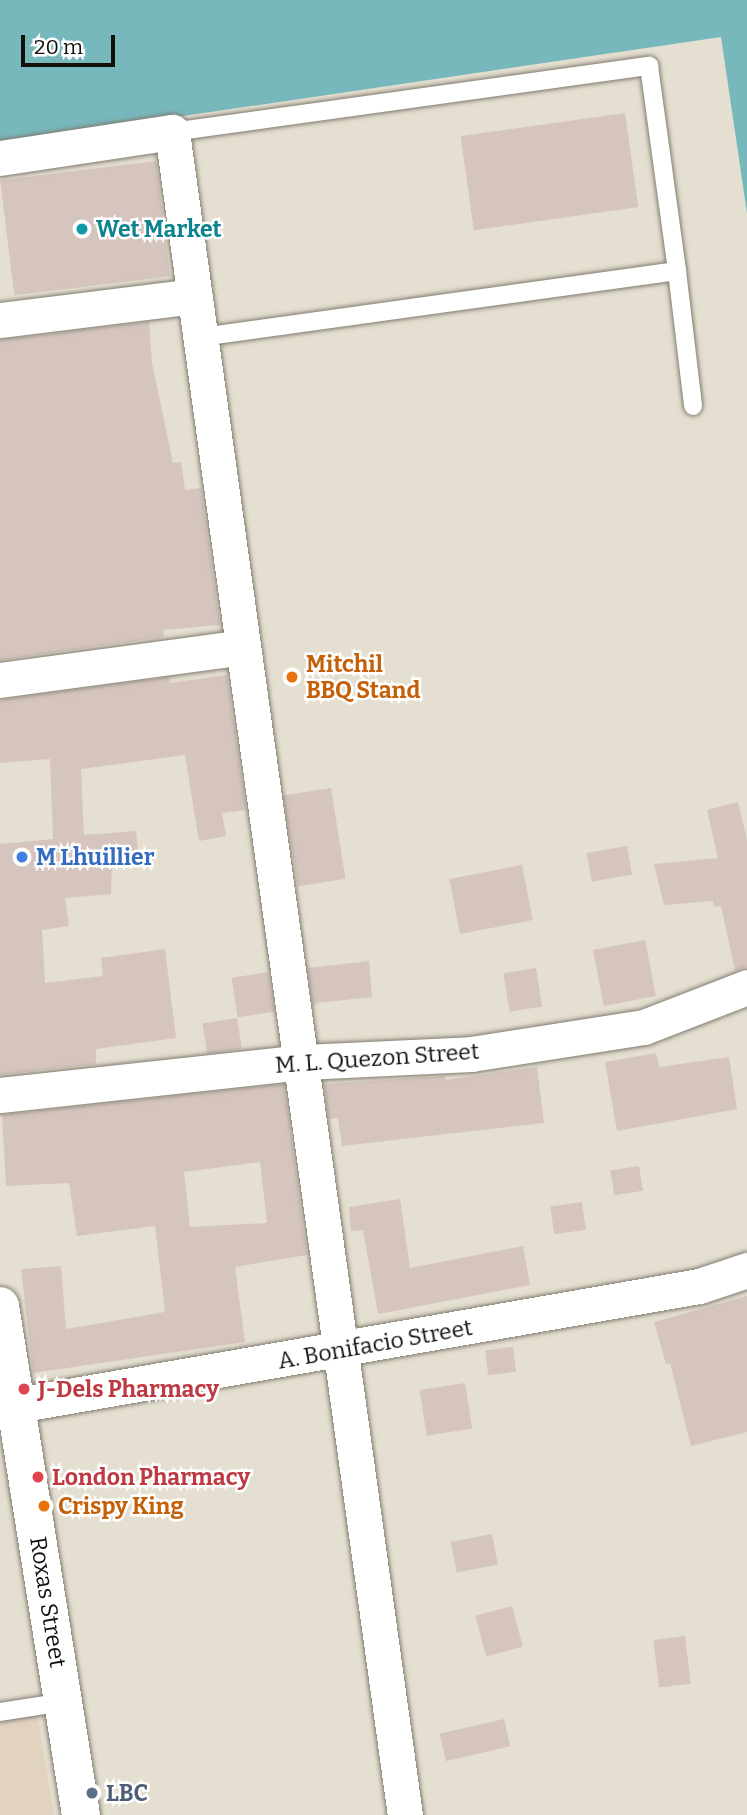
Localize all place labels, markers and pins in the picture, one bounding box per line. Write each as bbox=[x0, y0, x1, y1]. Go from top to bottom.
place label: Wet Market bbox=[96, 215, 222, 243]
marker: Wet Market bbox=[74, 221, 90, 237]
place label: Mitchil BBQ Stand bbox=[306, 650, 420, 704]
marker: Mitchil BBQ Stand bbox=[284, 669, 300, 685]
place label: M Lhuillier bbox=[36, 843, 154, 871]
marker: M Lhuillier bbox=[14, 849, 30, 865]
place label: J-Dels Pharmacy bbox=[38, 1375, 219, 1403]
marker: J-Dels Pharmacy bbox=[16, 1381, 32, 1397]
place label: London Pharmacy bbox=[52, 1463, 250, 1491]
marker: London Pharmacy bbox=[30, 1469, 46, 1485]
place label: Crispy King bbox=[58, 1492, 184, 1520]
marker: Crispy King bbox=[36, 1498, 52, 1514]
place label: LBC bbox=[106, 1779, 148, 1807]
marker: LBC bbox=[84, 1785, 100, 1801]

